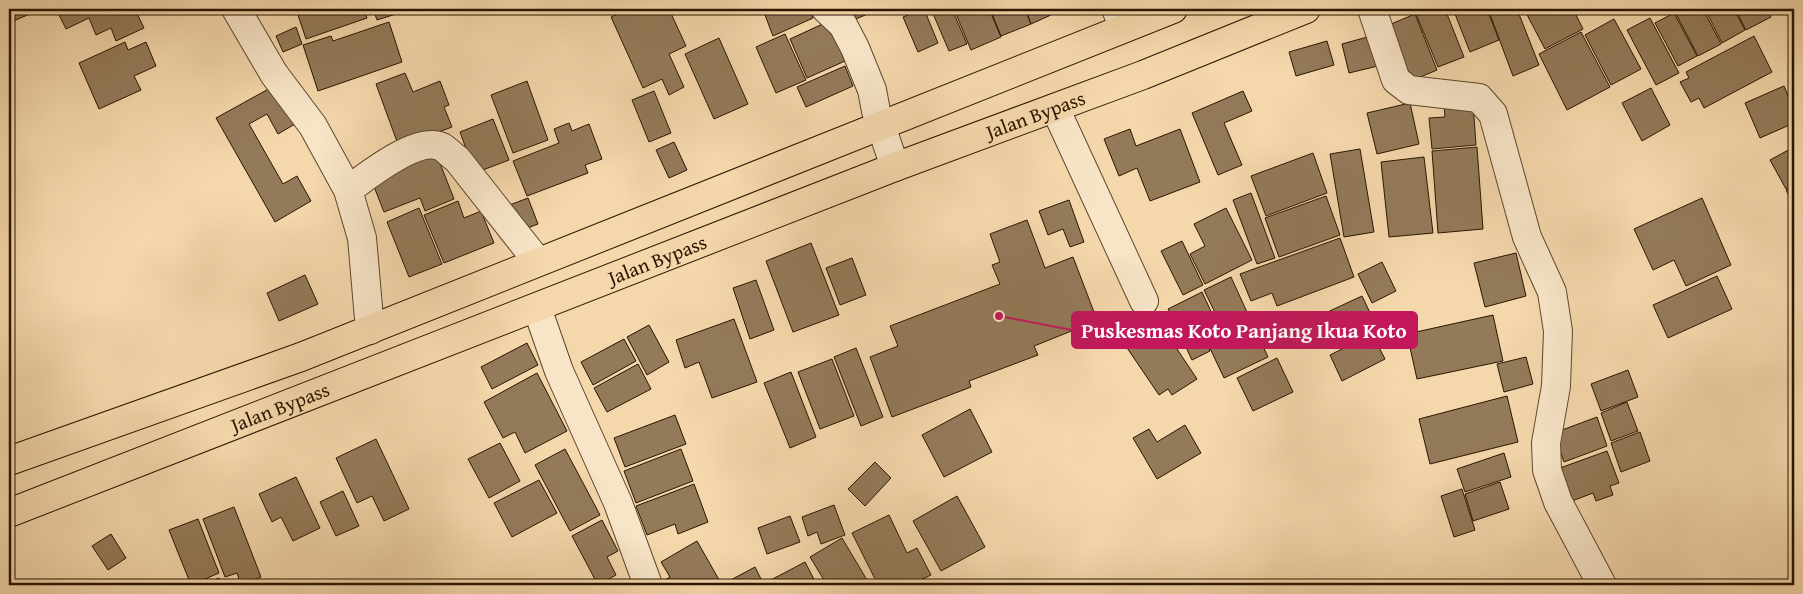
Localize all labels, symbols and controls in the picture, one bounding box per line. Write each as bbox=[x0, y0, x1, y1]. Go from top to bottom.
street label: Jalan Bypass bbox=[979, 83, 1089, 147]
street label: Jalan Bypass bbox=[601, 227, 711, 293]
callout: Puskesmas Koto Panjang Ikua Koto bbox=[1072, 312, 1417, 348]
text: Puskesmas Koto Panjang Ikua Koto bbox=[1081, 315, 1407, 346]
street label: Jalan Bypass bbox=[223, 374, 334, 440]

